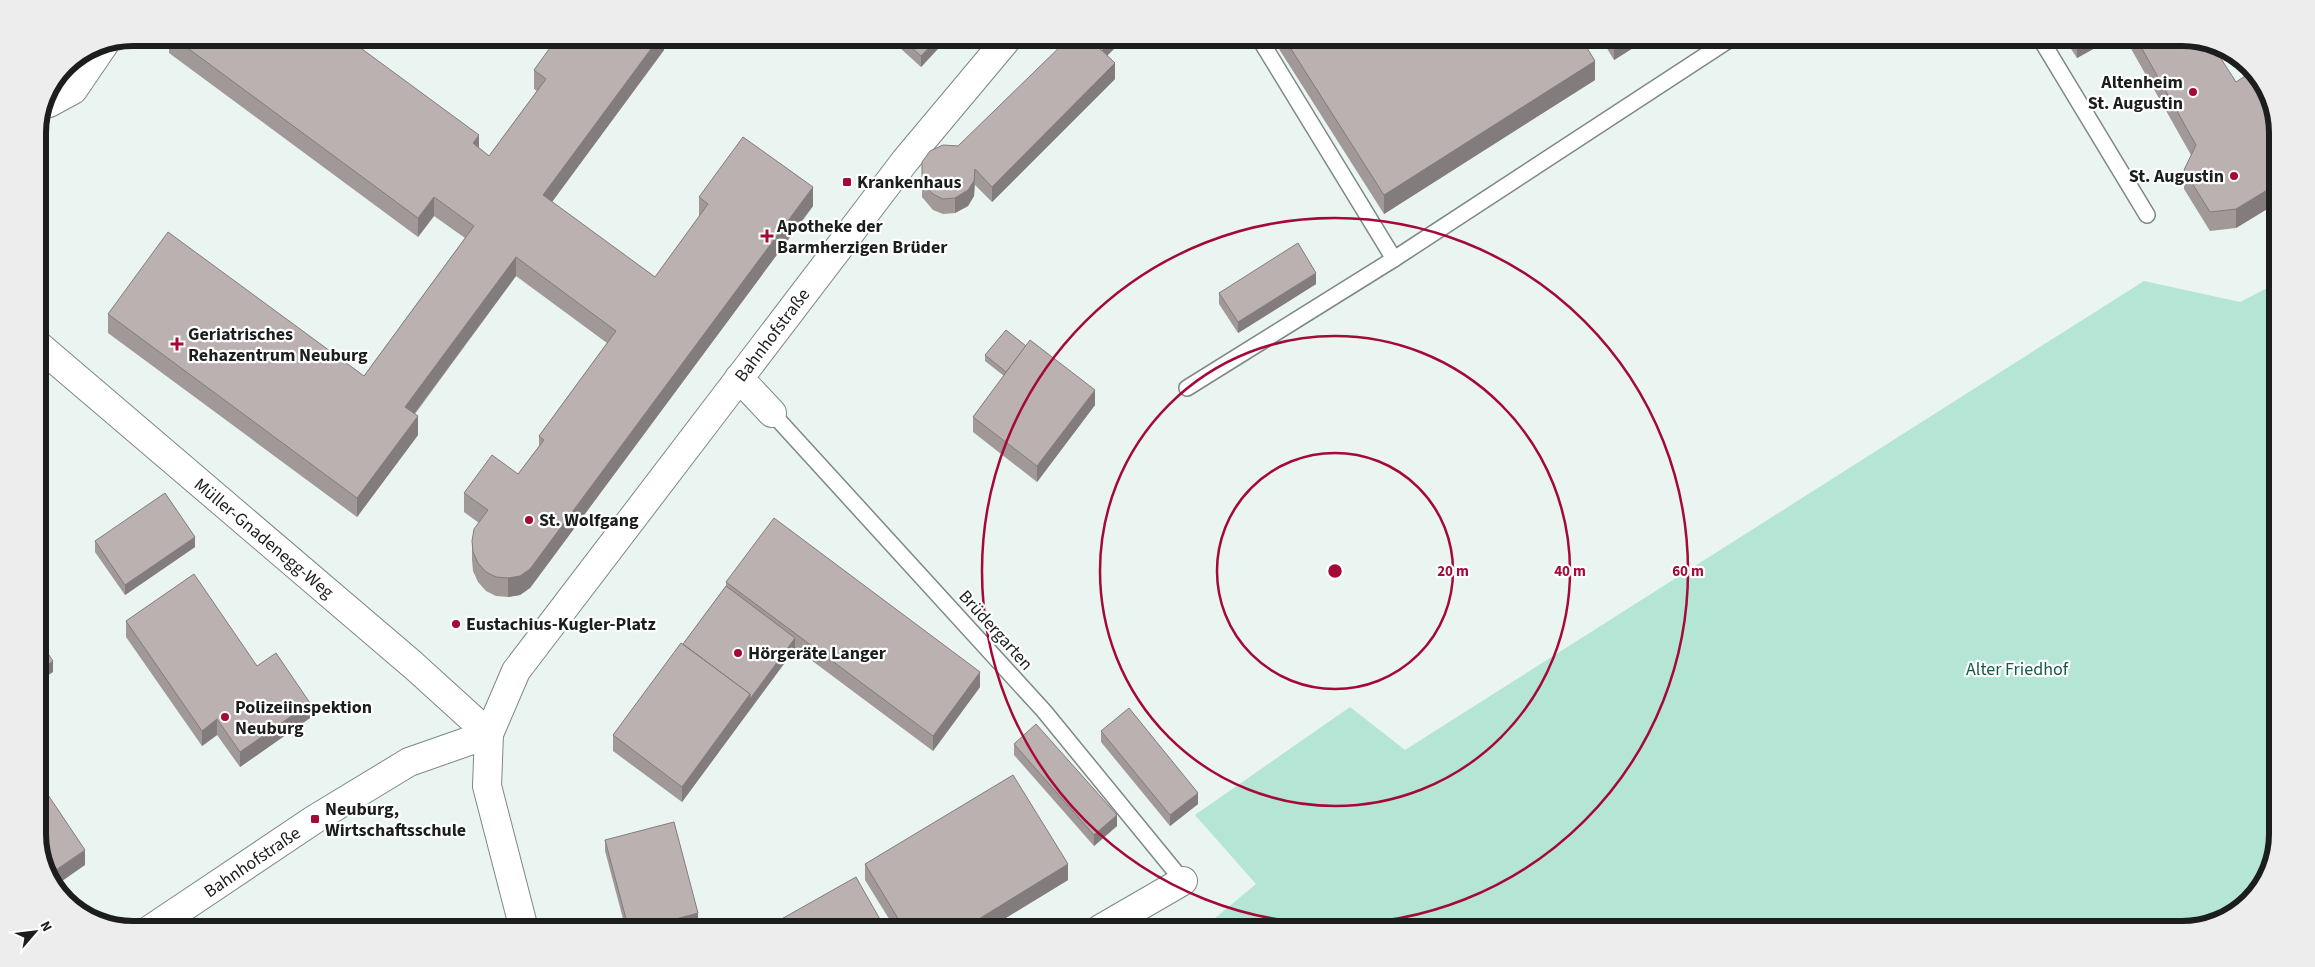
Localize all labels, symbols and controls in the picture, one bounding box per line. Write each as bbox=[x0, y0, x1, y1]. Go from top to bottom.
place label: Altenheim St. Augustin bbox=[2088, 70, 2183, 116]
marker: Altenheim St. Augustin bbox=[2187, 86, 2199, 98]
place label: St. Augustin bbox=[2129, 164, 2224, 189]
place label: Krankenhaus bbox=[857, 170, 961, 195]
marker: St. Augustin bbox=[2228, 170, 2240, 182]
marker: Krankenhaus bbox=[841, 176, 853, 188]
place label: Apotheke der Barmherzigen Brüder bbox=[776, 214, 948, 260]
marker: Apotheke der Barmherzigen Brüder bbox=[761, 230, 773, 242]
street label: Bahnhofstraße bbox=[729, 283, 816, 387]
place label: Geriatrisches Rehazentrum Neuburg bbox=[188, 322, 368, 368]
marker: Geriatrisches Rehazentrum Neuburg bbox=[170, 337, 184, 351]
street label: Müller-Gnadenegg-Weg bbox=[188, 472, 339, 604]
place label: St. Wolfgang bbox=[539, 508, 639, 533]
marker: St. Wolfgang bbox=[523, 514, 535, 526]
text: 20 m bbox=[1437, 561, 1469, 582]
text: 40 m bbox=[1554, 561, 1586, 582]
text: 60 m bbox=[1672, 561, 1704, 582]
centre of rings bbox=[1326, 562, 1344, 580]
street label: Brüdergarten bbox=[953, 585, 1038, 676]
place label: Eustachius-Kugler-Platz bbox=[466, 612, 656, 637]
marker: Eustachius-Kugler-Platz bbox=[450, 618, 462, 630]
place label: Hörgeräte Langer bbox=[748, 641, 887, 666]
marker: Hörgeräte Langer bbox=[732, 647, 744, 659]
park label: Alter Friedhof bbox=[1966, 657, 2069, 682]
place label: Polizeiinspektion Neuburg bbox=[235, 695, 372, 741]
marker: Polizeiinspektion Neuburg bbox=[219, 711, 231, 723]
place label: Neuburg, Wirtschaftsschule bbox=[325, 797, 466, 843]
marker: Neuburg, Wirtschaftsschule bbox=[309, 813, 321, 825]
street label: Bahnhofstraße bbox=[199, 821, 306, 904]
north arrow bbox=[10, 907, 60, 957]
text: N bbox=[35, 918, 57, 935]

